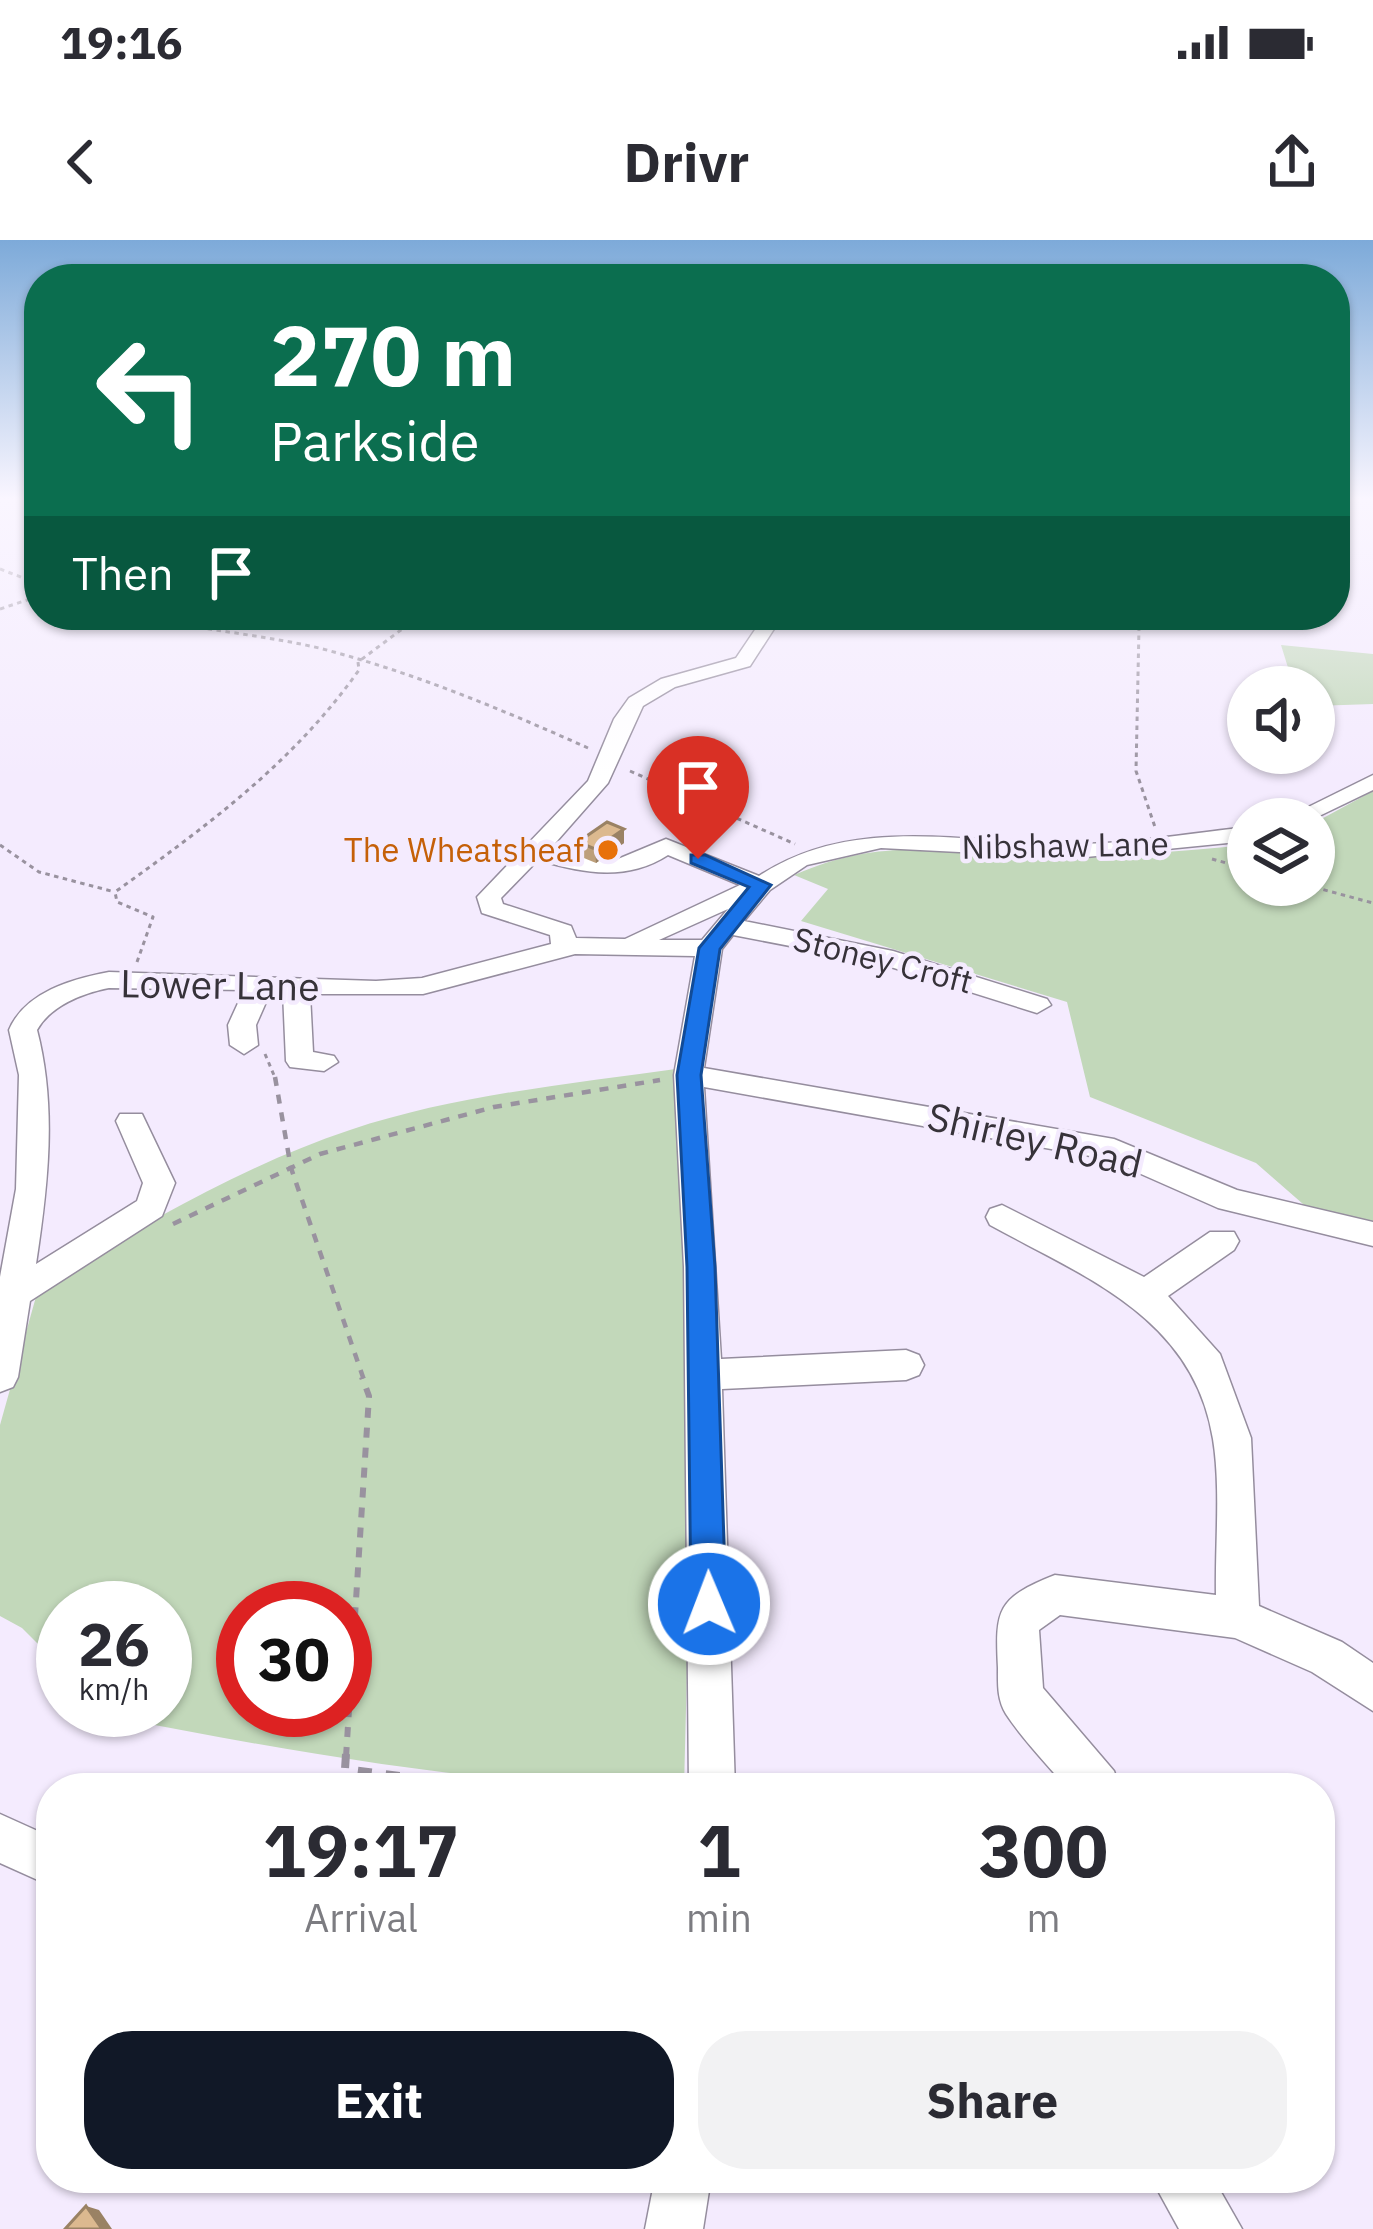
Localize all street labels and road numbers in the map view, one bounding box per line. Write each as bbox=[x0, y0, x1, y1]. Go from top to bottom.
street label: Nibshaw Lane bbox=[961, 821, 1169, 868]
street label: Stoney Croft bbox=[789, 917, 977, 1003]
street label: Lower Lane bbox=[120, 957, 320, 1012]
street label: Shirley Road bbox=[923, 1090, 1148, 1189]

